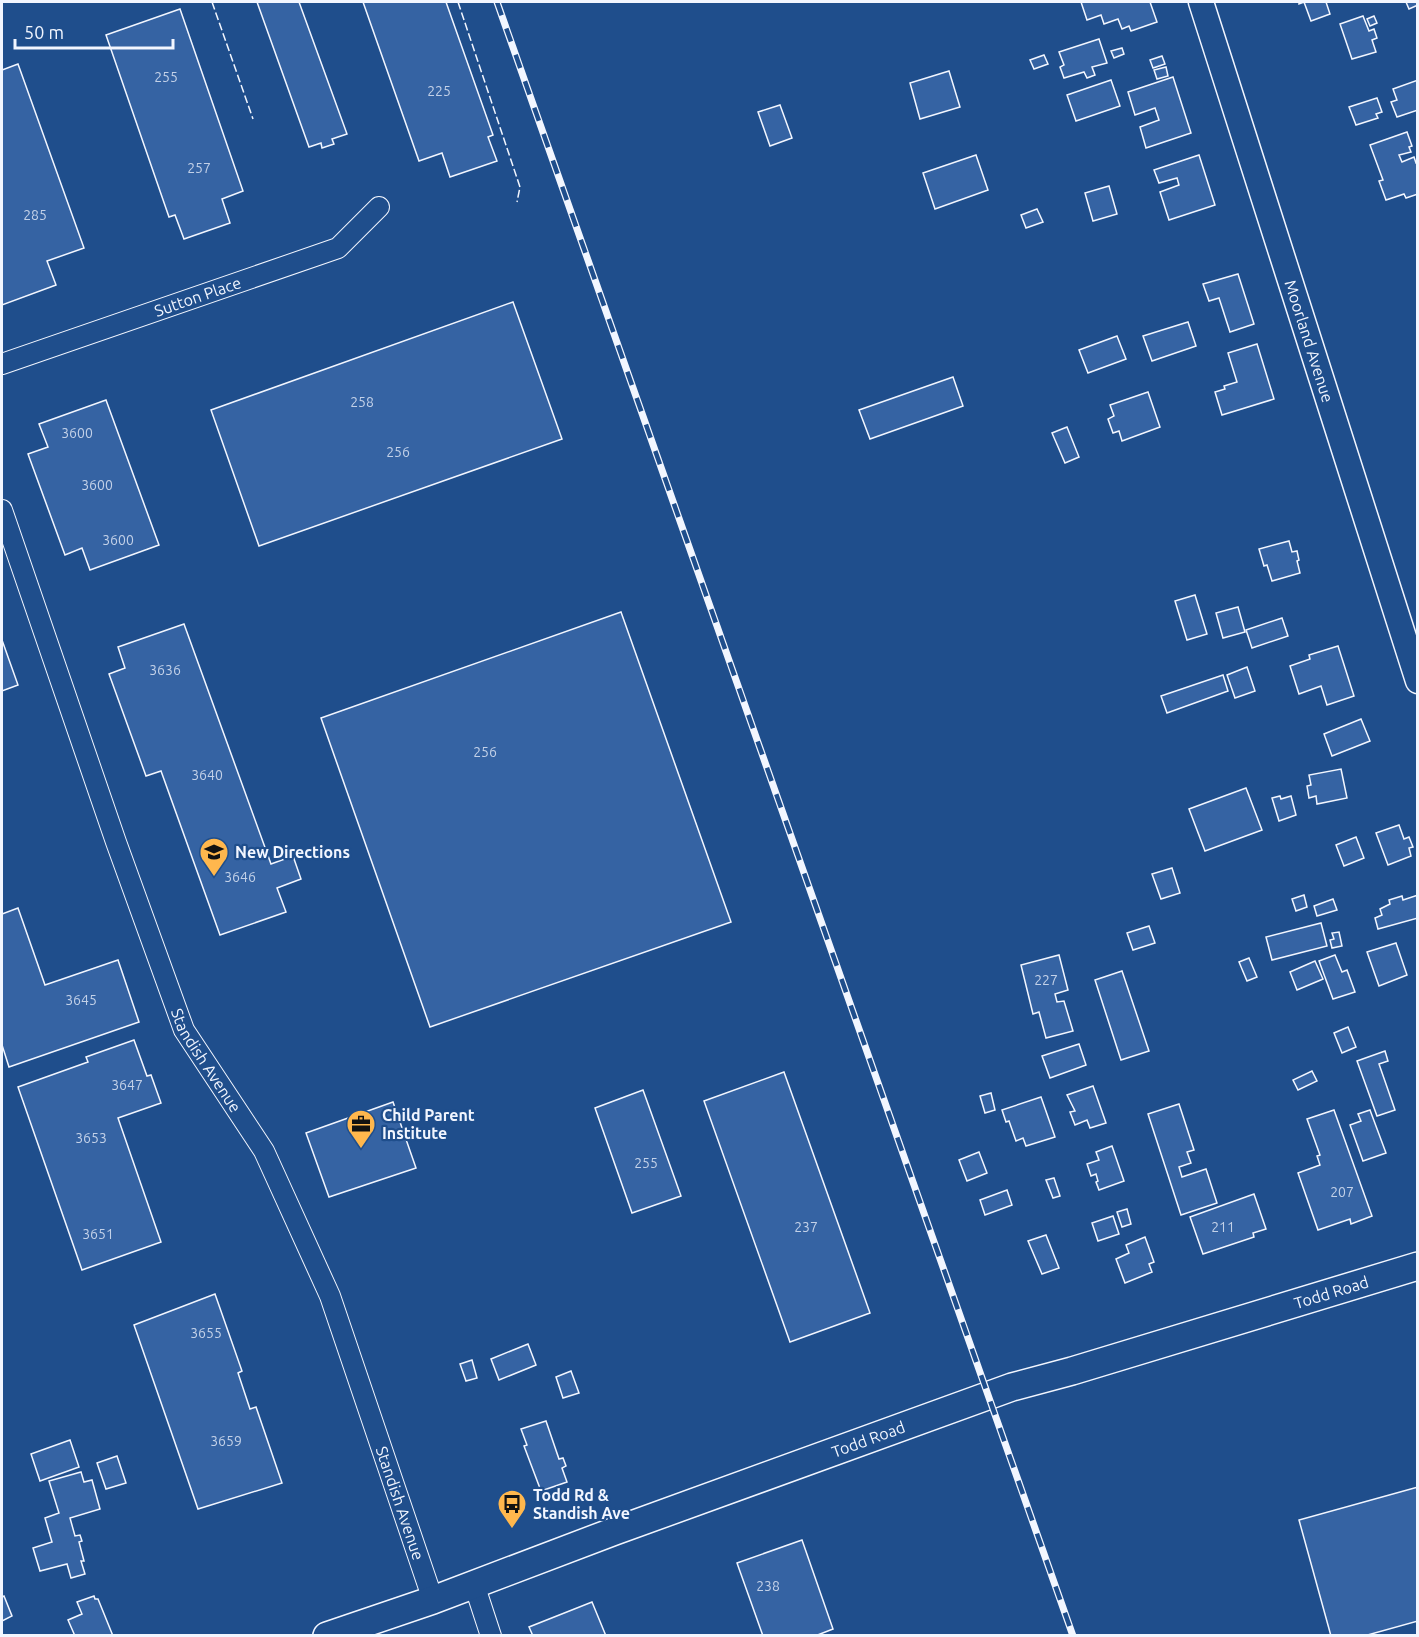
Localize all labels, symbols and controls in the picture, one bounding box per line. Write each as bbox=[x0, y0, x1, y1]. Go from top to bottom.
scale bar bbox=[15, 12, 172, 50]
text: 50 m bbox=[24, 22, 64, 42]
house number: 255 bbox=[154, 69, 178, 85]
house number: 225 bbox=[427, 83, 451, 99]
house number: 257 bbox=[187, 160, 211, 176]
house number: 285 bbox=[23, 207, 47, 223]
street label: Sutton Place bbox=[152, 273, 243, 320]
street label: Moorland Avenue bbox=[1281, 278, 1337, 404]
house number: 258 bbox=[350, 394, 374, 410]
house number: 3600 bbox=[61, 425, 93, 441]
house number: 256 bbox=[386, 444, 410, 460]
house number: 3600 bbox=[81, 477, 113, 493]
house number: 3600 bbox=[102, 532, 134, 548]
house number: 3636 bbox=[149, 662, 181, 678]
house number: 256 bbox=[473, 744, 497, 760]
house number: 3640 bbox=[191, 767, 223, 783]
school or university icon: New Directions bbox=[198, 836, 230, 878]
place label: New Directions bbox=[235, 843, 350, 861]
house number: 3646 bbox=[224, 869, 256, 885]
house number: 227 bbox=[1034, 972, 1058, 988]
house number: 3645 bbox=[65, 992, 97, 1008]
street label: Standish Avenue bbox=[168, 1006, 245, 1116]
house number: 3647 bbox=[111, 1077, 143, 1093]
place label: Child Parent Institute bbox=[382, 1106, 475, 1142]
office icon: Child Parent Institute bbox=[345, 1108, 377, 1150]
house number: 3653 bbox=[75, 1130, 107, 1146]
house number: 255 bbox=[634, 1155, 658, 1171]
house number: 207 bbox=[1330, 1184, 1354, 1200]
house number: 237 bbox=[794, 1219, 818, 1235]
house number: 211 bbox=[1211, 1219, 1235, 1235]
house number: 3651 bbox=[82, 1226, 114, 1242]
street label: Todd Road bbox=[1292, 1273, 1371, 1312]
house number: 3655 bbox=[190, 1325, 222, 1341]
street label: Todd Road bbox=[829, 1418, 907, 1461]
house number: 3659 bbox=[210, 1433, 242, 1449]
street label: Standish Avenue bbox=[373, 1444, 428, 1562]
place label: Todd Rd & Standish Ave bbox=[533, 1486, 630, 1522]
bus stop icon: Todd Rd & Standish Ave bbox=[496, 1488, 528, 1530]
house number: 238 bbox=[756, 1578, 780, 1594]

